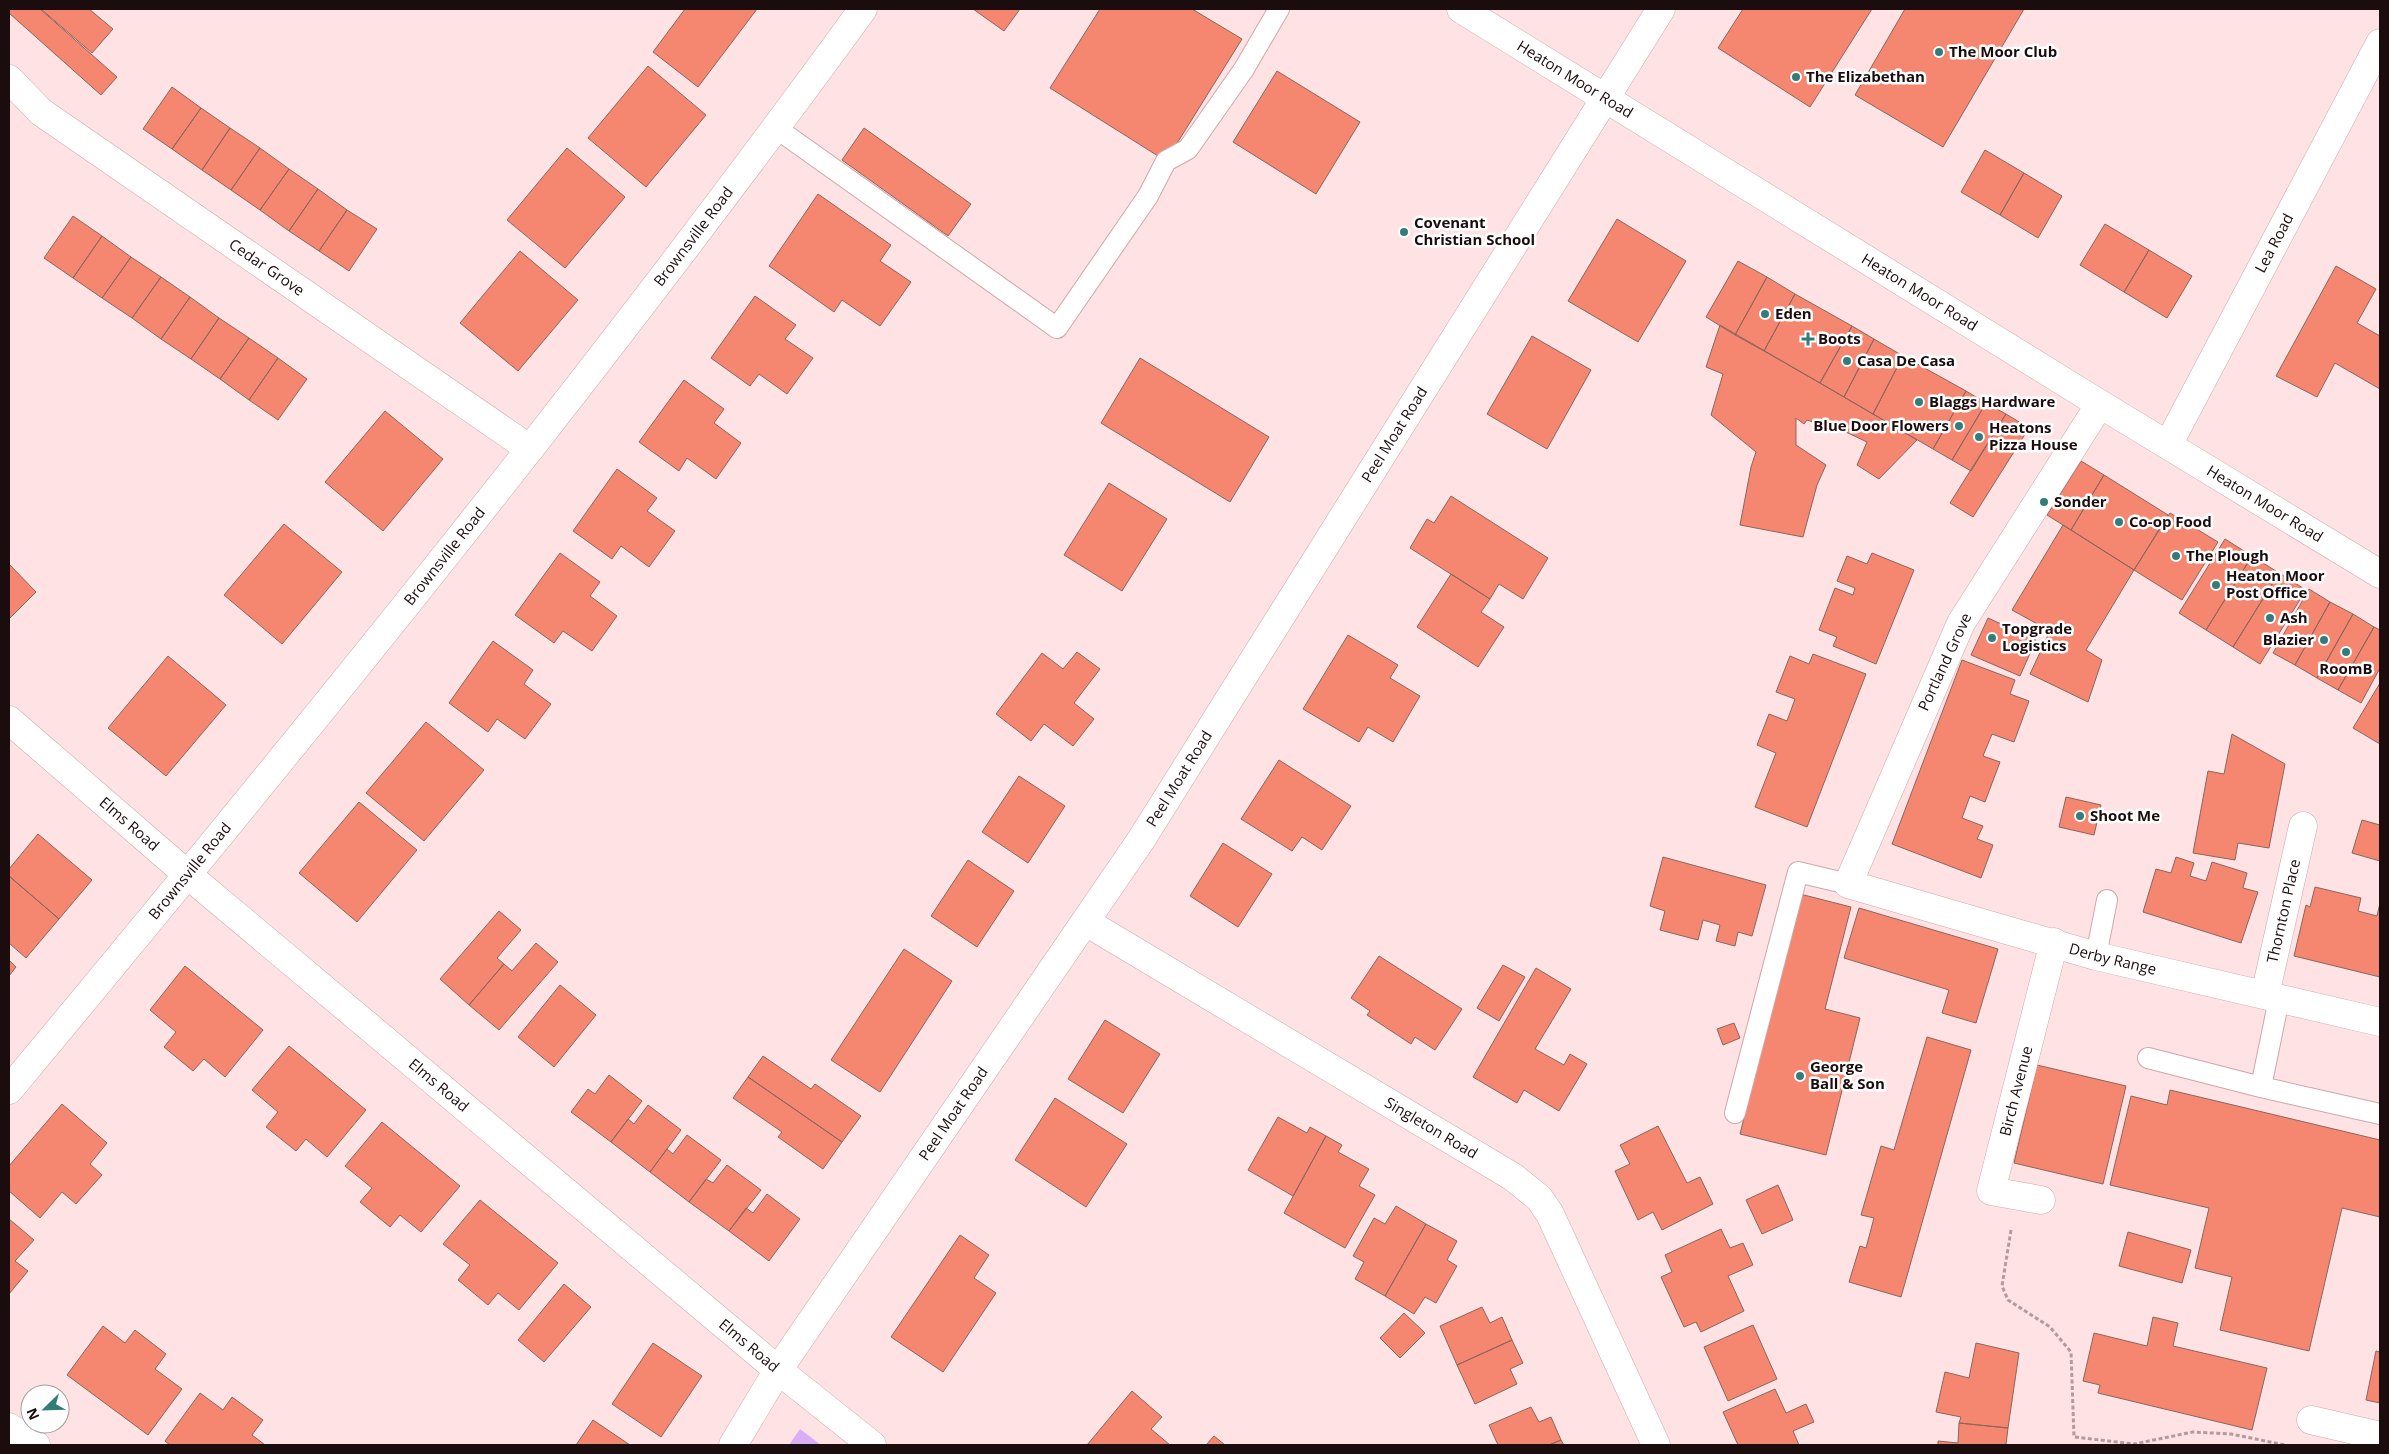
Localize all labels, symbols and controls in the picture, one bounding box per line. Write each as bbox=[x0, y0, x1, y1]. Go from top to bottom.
street label: Heaton Moor Road bbox=[1514, 35, 1637, 122]
place label: The Moor Club bbox=[1949, 41, 2057, 61]
marker: The Moor Club bbox=[1933, 46, 1945, 58]
place label: The Elizabethan bbox=[1806, 66, 1925, 86]
marker: The Elizabethan bbox=[1790, 71, 1802, 83]
street label: Brownsville Road bbox=[649, 182, 737, 290]
street label: Lea Road bbox=[2250, 210, 2297, 276]
place label: Covenant Christian School bbox=[1414, 212, 1535, 249]
marker: Covenant Christian School bbox=[1398, 226, 1410, 238]
street label: Cedar Grove bbox=[226, 234, 309, 300]
street label: Heaton Moor Road bbox=[1858, 248, 1982, 335]
place label: Eden bbox=[1775, 303, 1812, 323]
marker: Eden bbox=[1759, 308, 1771, 320]
place label: Boots bbox=[1818, 328, 1861, 348]
marker: Boots bbox=[1802, 333, 1814, 345]
place label: Casa De Casa bbox=[1857, 350, 1955, 370]
marker: Casa De Casa bbox=[1841, 355, 1853, 367]
street label: Peel Moat Road bbox=[1356, 382, 1431, 486]
place label: Blaggs Hardware bbox=[1929, 391, 2056, 411]
marker: Blaggs Hardware bbox=[1913, 396, 1925, 408]
place label: Blue Door Flowers bbox=[1813, 415, 1949, 435]
place label: Heatons Pizza House bbox=[1989, 417, 2078, 454]
marker: Blue Door Flowers bbox=[1953, 420, 1965, 432]
marker: Heatons Pizza House bbox=[1973, 431, 1985, 443]
street label: Heaton Moor Road bbox=[2203, 460, 2327, 546]
place label: Sonder bbox=[2054, 491, 2107, 511]
marker: Sonder bbox=[2038, 496, 2050, 508]
street label: Brownsville Road bbox=[399, 503, 489, 609]
place label: Co-op Food bbox=[2129, 511, 2212, 531]
marker: Co-op Food bbox=[2113, 516, 2125, 528]
place label: The Plough bbox=[2186, 545, 2269, 565]
marker: The Plough bbox=[2170, 550, 2182, 562]
place label: Heaton Moor Post Office bbox=[2226, 565, 2325, 602]
marker: Heaton Moor Post Office bbox=[2210, 579, 2222, 591]
place label: Ash bbox=[2280, 607, 2308, 627]
street label: Portland Grove bbox=[1913, 609, 1976, 714]
marker: Ash bbox=[2264, 612, 2276, 624]
place label: Topgrade Logistics bbox=[2002, 618, 2072, 655]
place label: Blazier bbox=[2263, 629, 2314, 649]
marker: Topgrade Logistics bbox=[1986, 632, 1998, 644]
marker: Blazier bbox=[2318, 634, 2330, 646]
marker: RoomB bbox=[2340, 646, 2352, 658]
place label: RoomB bbox=[2319, 658, 2373, 678]
street label: Peel Moat Road bbox=[1141, 727, 1216, 830]
street label: Elms Road bbox=[96, 792, 164, 855]
place label: Shoot Me bbox=[2090, 805, 2160, 825]
marker: Shoot Me bbox=[2074, 810, 2086, 822]
street label: Brownsville Road bbox=[143, 818, 235, 923]
street label: Thornton Place bbox=[2261, 857, 2304, 965]
street label: Derby Range bbox=[2067, 938, 2159, 979]
street label: Birch Avenue bbox=[1994, 1044, 2036, 1138]
street label: Elms Road bbox=[405, 1053, 474, 1116]
place label: George Ball & Son bbox=[1810, 1056, 1885, 1093]
street label: Peel Moat Road bbox=[913, 1062, 992, 1164]
marker: George Ball & Son bbox=[1794, 1070, 1806, 1082]
street label: Singleton Road bbox=[1381, 1092, 1482, 1163]
street label: Elms Road bbox=[715, 1314, 784, 1376]
north arrow bbox=[20, 1384, 70, 1434]
text: N bbox=[22, 1405, 44, 1423]

